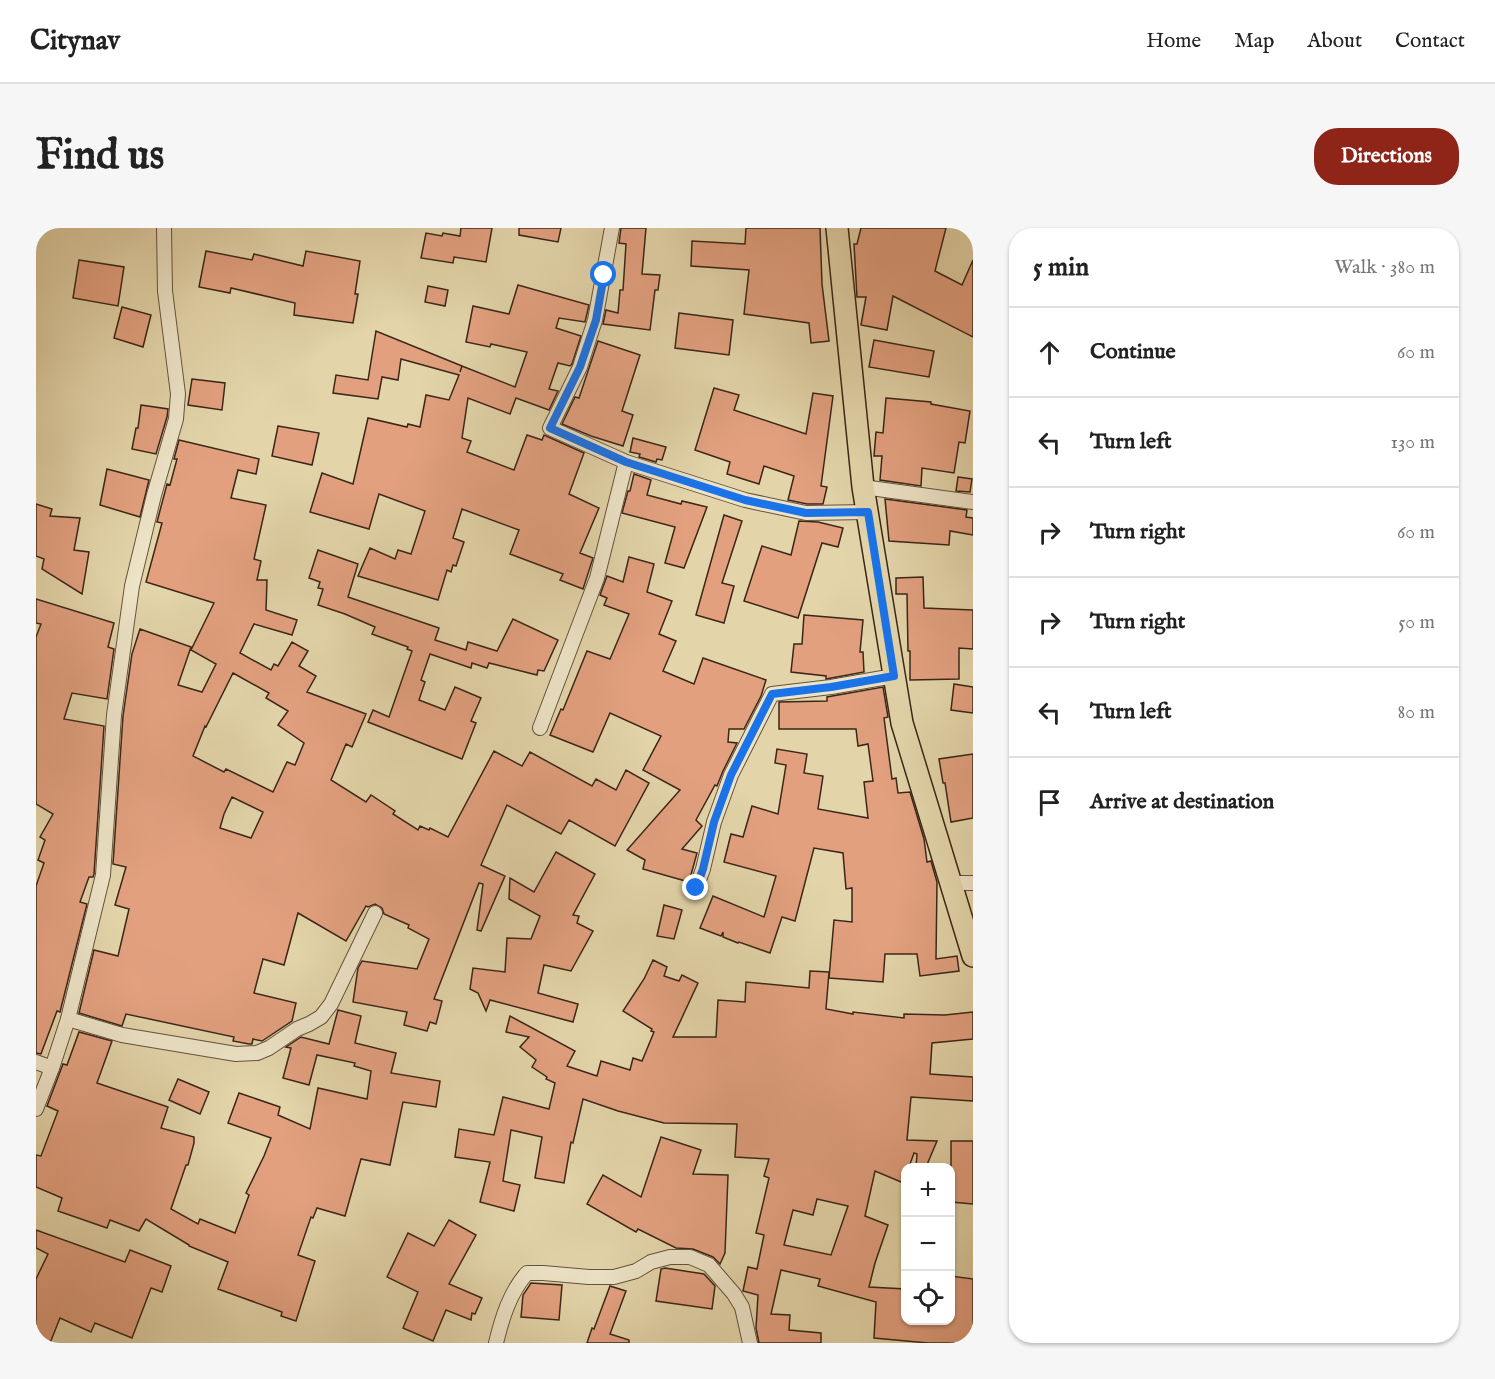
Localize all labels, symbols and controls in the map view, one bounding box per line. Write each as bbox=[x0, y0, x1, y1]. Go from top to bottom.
text: Citynav bbox=[30, 24, 120, 59]
text: Home bbox=[1146, 28, 1201, 55]
text: Map bbox=[1234, 28, 1274, 55]
text: About bbox=[1307, 28, 1362, 55]
text: Contact bbox=[1395, 28, 1465, 55]
button: Directions bbox=[1314, 128, 1459, 185]
text: Find us bbox=[36, 130, 164, 183]
text: 5 min bbox=[1033, 251, 1089, 284]
text: Walk · 380 m bbox=[1334, 255, 1435, 280]
route start bbox=[590, 261, 616, 287]
icon: ahead bbox=[1033, 336, 1066, 369]
text: Continue bbox=[1090, 338, 1176, 366]
text: 60 m bbox=[1397, 340, 1435, 365]
icon: left bbox=[1033, 426, 1066, 459]
text: Turn left bbox=[1090, 428, 1172, 456]
text: 130 m bbox=[1390, 430, 1435, 455]
icon: right bbox=[1033, 516, 1066, 549]
text: Turn right bbox=[1090, 518, 1185, 546]
text: 60 m bbox=[1397, 520, 1435, 545]
icon: right bbox=[1033, 606, 1066, 639]
text: Turn right bbox=[1090, 608, 1185, 636]
text: 50 m bbox=[1398, 610, 1435, 635]
icon: left bbox=[1033, 696, 1066, 729]
text: Turn left bbox=[1090, 698, 1172, 726]
text: 80 m bbox=[1398, 700, 1435, 725]
icon: arrive bbox=[1033, 786, 1066, 819]
text: Arrive at destination bbox=[1090, 788, 1274, 816]
route end bbox=[682, 874, 708, 900]
map controls bbox=[901, 1163, 955, 1325]
button: + bbox=[901, 1163, 955, 1217]
button: − bbox=[901, 1217, 955, 1271]
button: locate bbox=[901, 1271, 955, 1325]

